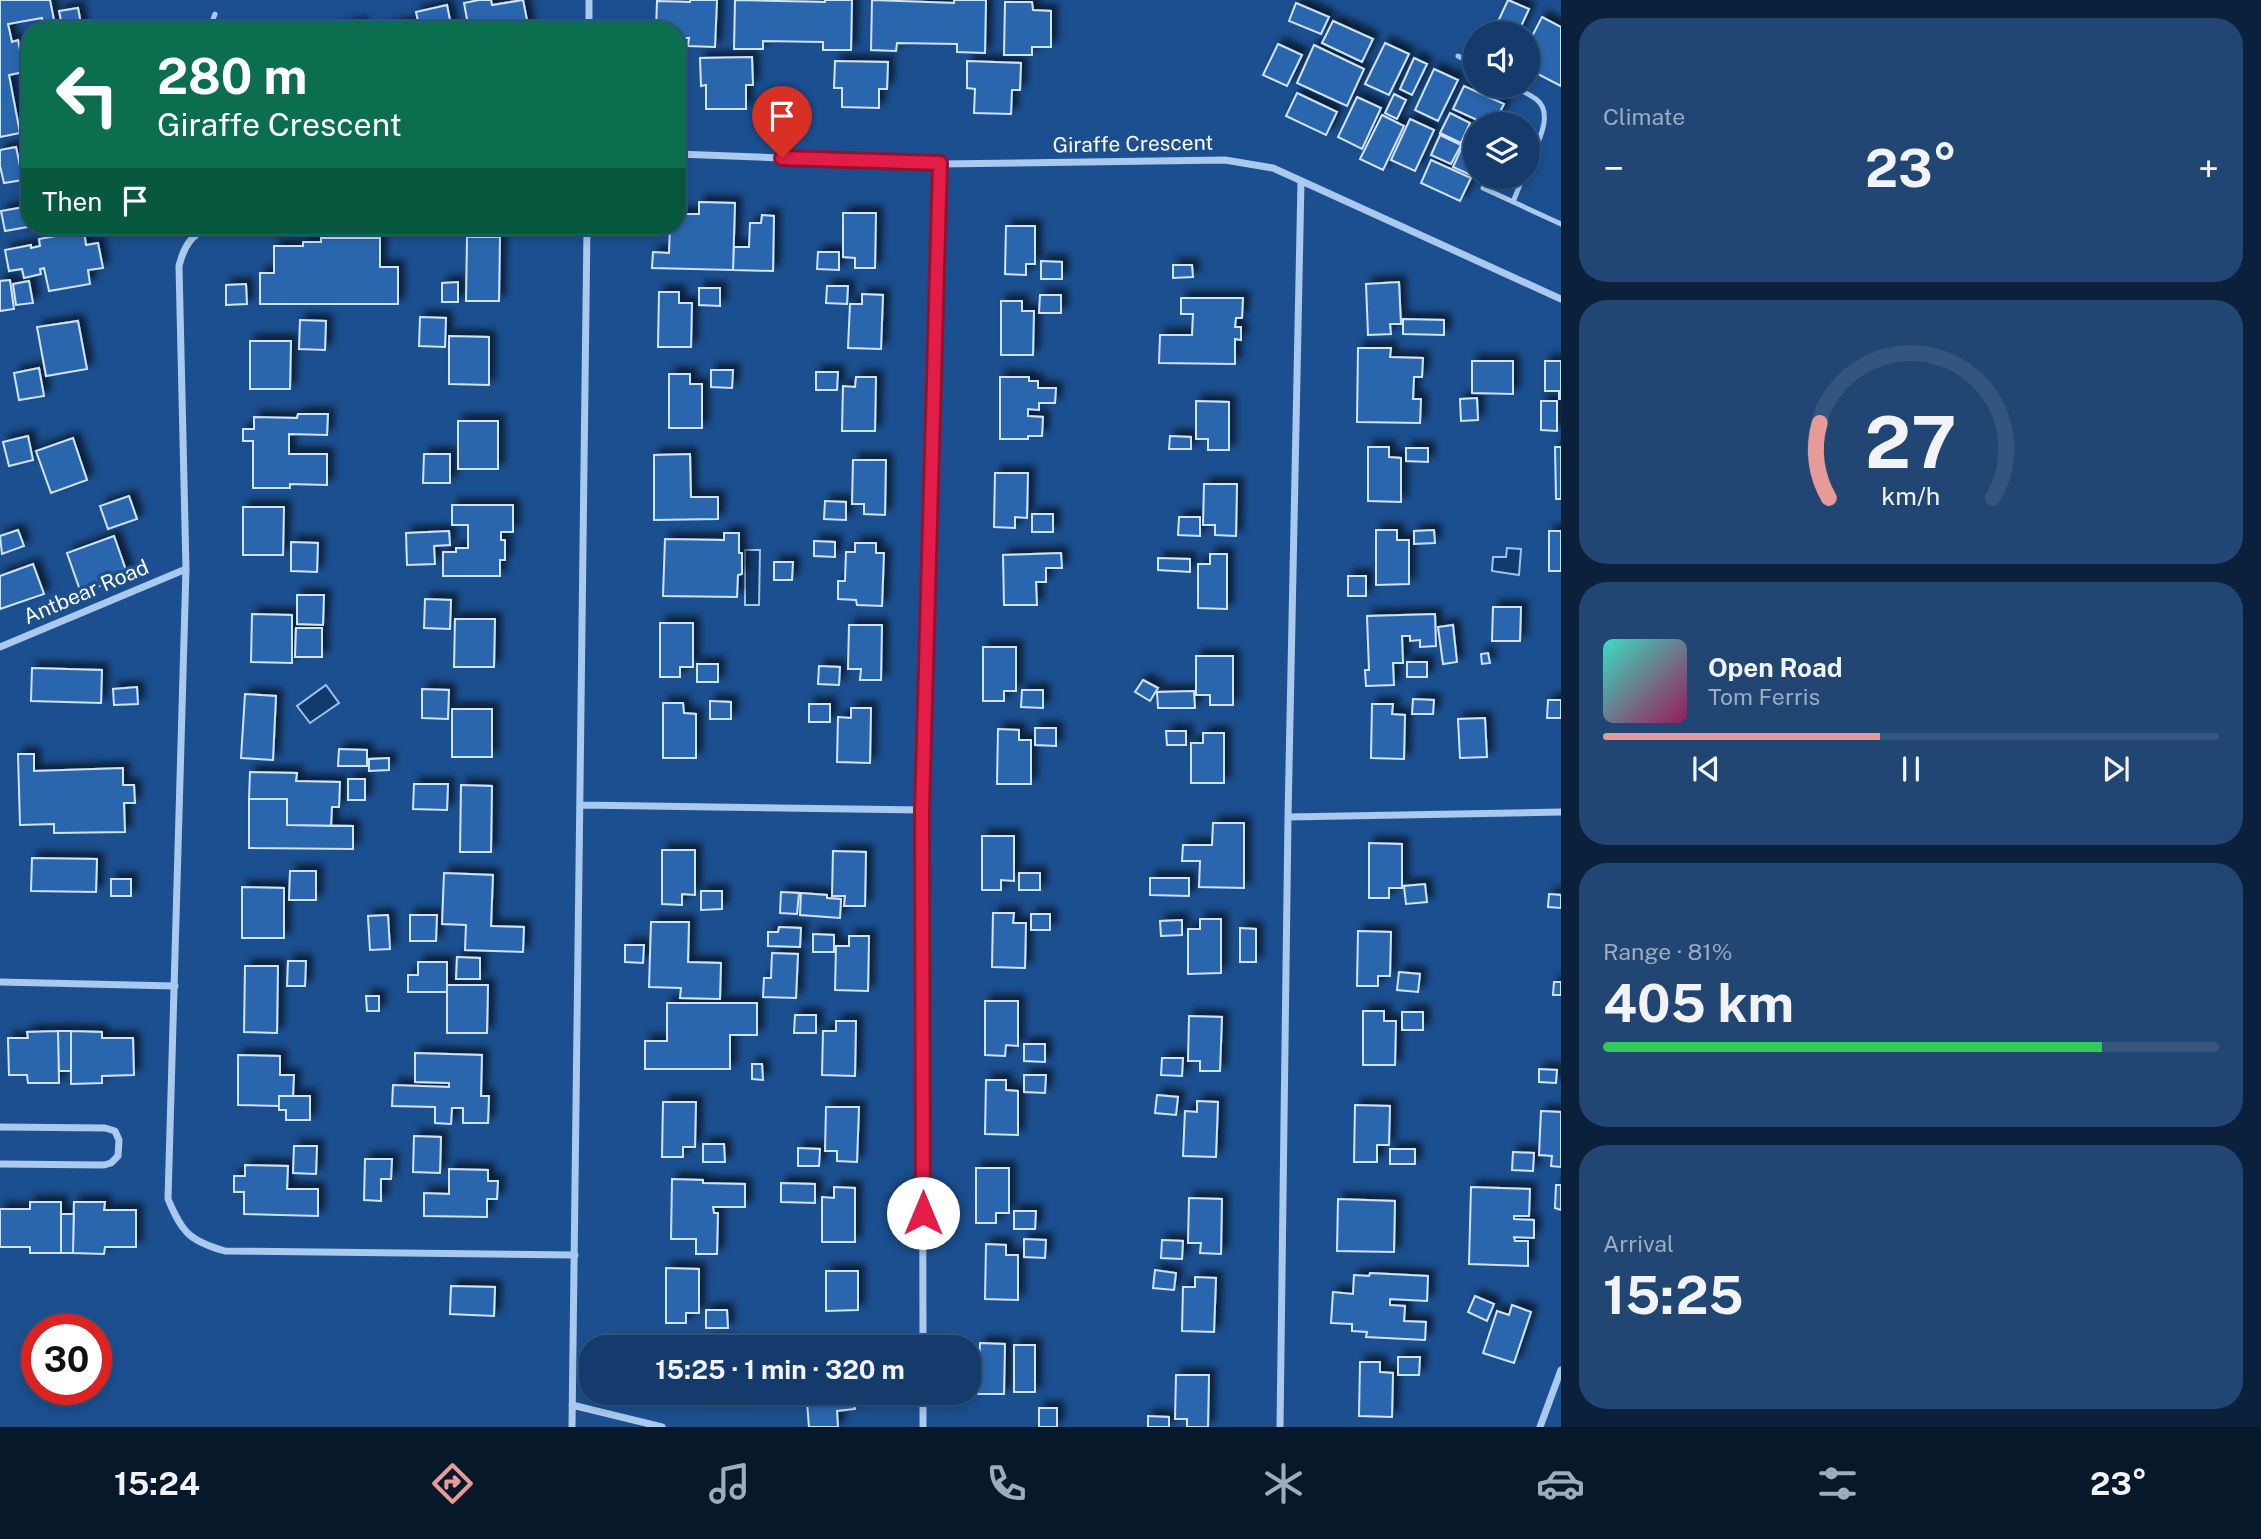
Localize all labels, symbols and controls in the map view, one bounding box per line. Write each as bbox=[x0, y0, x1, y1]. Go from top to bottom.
map controls bbox=[1463, 21, 1540, 189]
button: sound bbox=[1463, 21, 1540, 98]
text: 280 m bbox=[157, 47, 307, 105]
icon: left bbox=[42, 49, 133, 140]
pin bbox=[752, 86, 812, 158]
icon: arrive bbox=[763, 97, 801, 135]
text: Climate bbox=[1603, 103, 1685, 130]
text: Giraffe Crescent bbox=[157, 106, 402, 143]
button: layers bbox=[1463, 112, 1540, 189]
street label: Giraffe Crescent bbox=[1052, 130, 1214, 157]
text: 23° bbox=[1865, 138, 1957, 199]
text: − bbox=[1603, 146, 1624, 191]
text: + bbox=[2198, 146, 2219, 191]
icon: arrive bbox=[116, 182, 154, 220]
text: Then bbox=[42, 186, 102, 217]
text: 27 bbox=[1865, 399, 1957, 484]
text: km/h bbox=[1882, 480, 1940, 510]
street label: Antbear Road bbox=[19, 554, 152, 629]
text: Open Road bbox=[1708, 652, 1843, 683]
text: Tom Ferris bbox=[1708, 683, 1820, 710]
icon: previous bbox=[1687, 750, 1725, 788]
icon: pause bbox=[1892, 750, 1930, 788]
icon: next bbox=[2097, 750, 2135, 788]
text: Range · 81% bbox=[1603, 938, 1732, 965]
text: 405 km bbox=[1603, 973, 1794, 1034]
position arrow bbox=[886, 1176, 960, 1250]
text: Arrival bbox=[1603, 1230, 1674, 1257]
text: 15:25 bbox=[1603, 1265, 1744, 1326]
speed limit sign: 30 bbox=[21, 1314, 112, 1405]
text: 15:25 · 1 min · 320 m bbox=[655, 1354, 905, 1385]
icon: directions bbox=[428, 1459, 477, 1508]
icon: music bbox=[705, 1459, 754, 1508]
icon: phone bbox=[982, 1459, 1031, 1508]
icon: climate bbox=[1259, 1459, 1308, 1508]
icon: car bbox=[1536, 1459, 1585, 1508]
icon: filters bbox=[1813, 1459, 1862, 1508]
text: 15:24 bbox=[114, 1465, 200, 1502]
text: 23° bbox=[2090, 1465, 2147, 1502]

